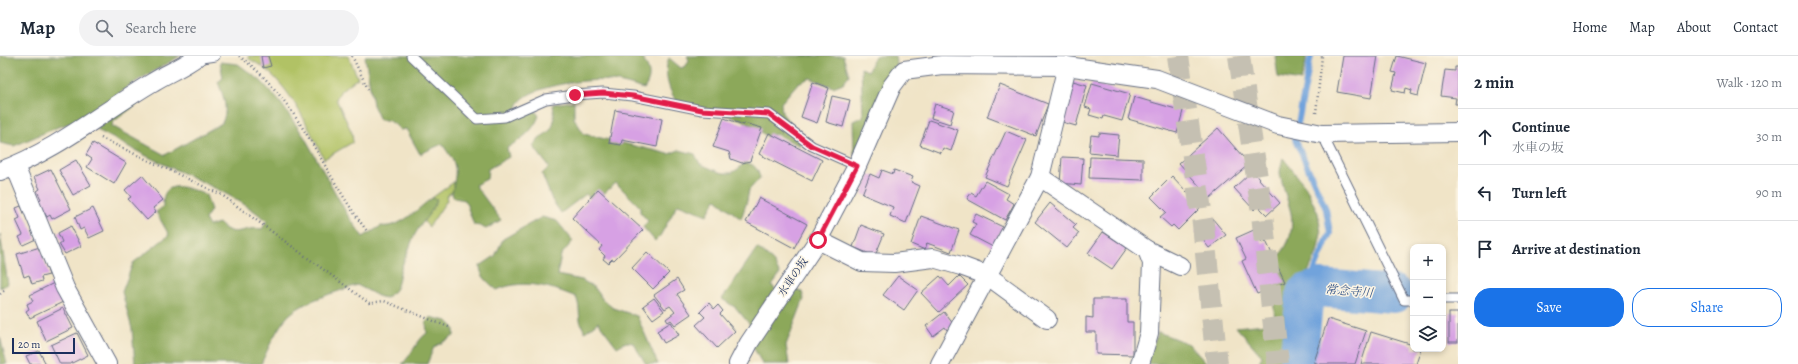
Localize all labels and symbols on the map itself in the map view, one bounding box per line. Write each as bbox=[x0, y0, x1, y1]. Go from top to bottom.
route end bbox=[566, 86, 584, 104]
route start bbox=[809, 231, 827, 249]
street label: 水車の坂 bbox=[774, 255, 812, 299]
water label: 常念寺川 bbox=[1324, 281, 1376, 301]
scale bar bbox=[12, 336, 75, 355]

